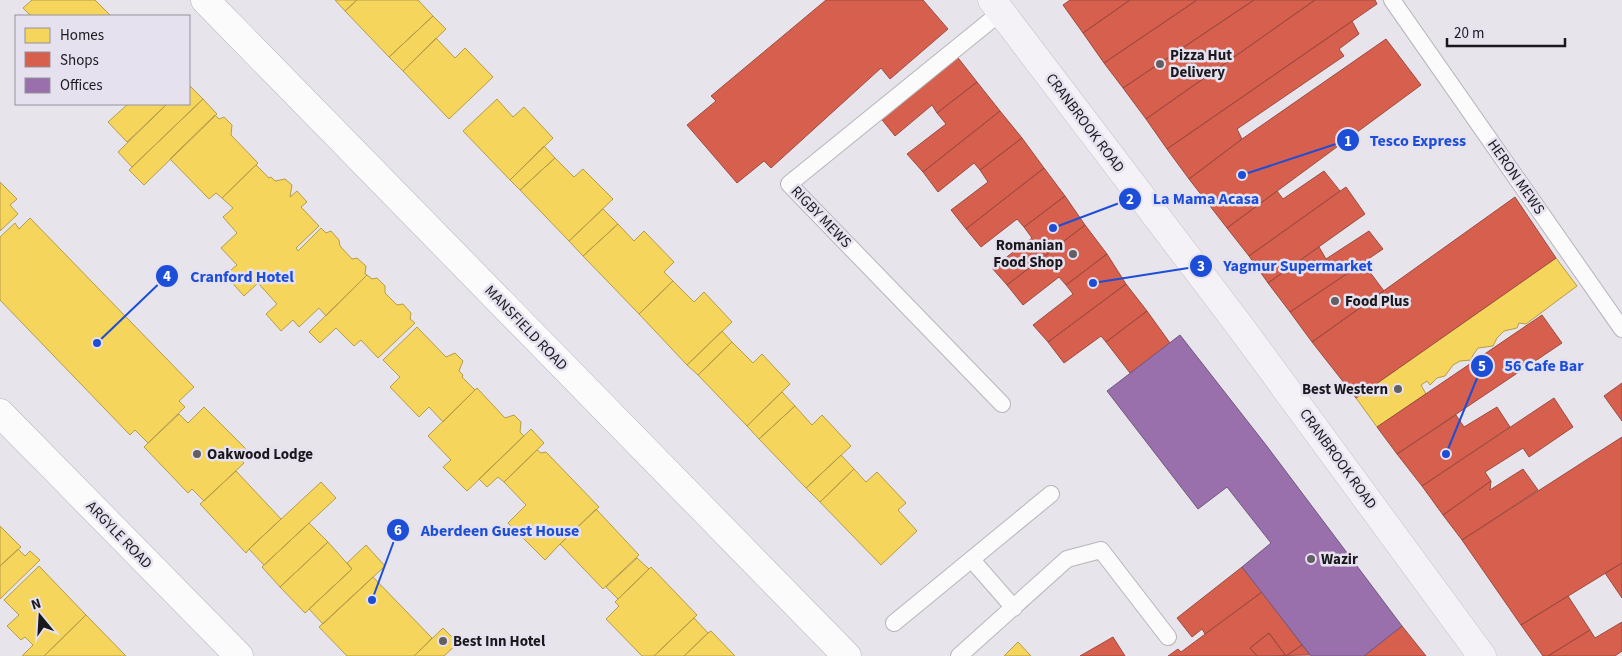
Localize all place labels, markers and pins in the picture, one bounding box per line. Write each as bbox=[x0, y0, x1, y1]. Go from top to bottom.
place label: Pizza Hut Delivery bbox=[1170, 45, 1232, 83]
marker: Pizza Hut Delivery bbox=[1154, 58, 1166, 70]
callout: Tesco Express bbox=[1335, 125, 1476, 156]
callout: La Mama Acasa bbox=[1118, 183, 1269, 214]
place label: Romanian Food Shop bbox=[993, 235, 1063, 273]
marker: Romanian Food Shop bbox=[1067, 248, 1079, 260]
callout: Yagmur Supermarket bbox=[1188, 250, 1383, 281]
callout: Cranford Hotel bbox=[155, 261, 303, 292]
place label: Food Plus bbox=[1345, 291, 1410, 312]
marker: Food Plus bbox=[1329, 295, 1341, 307]
callout: 56 Cafe Bar bbox=[1470, 350, 1594, 381]
place label: Best Western bbox=[1302, 379, 1388, 400]
marker: Best Western bbox=[1392, 383, 1404, 395]
place label: Oakwood Lodge bbox=[207, 444, 313, 465]
marker: Oakwood Lodge bbox=[191, 448, 203, 460]
callout: Aberdeen Guest House bbox=[386, 515, 589, 546]
place label: Wazir bbox=[1321, 549, 1358, 570]
marker: Wazir bbox=[1305, 553, 1317, 565]
place label: Best Inn Hotel bbox=[453, 631, 546, 652]
marker: Best Inn Hotel bbox=[437, 635, 449, 647]

